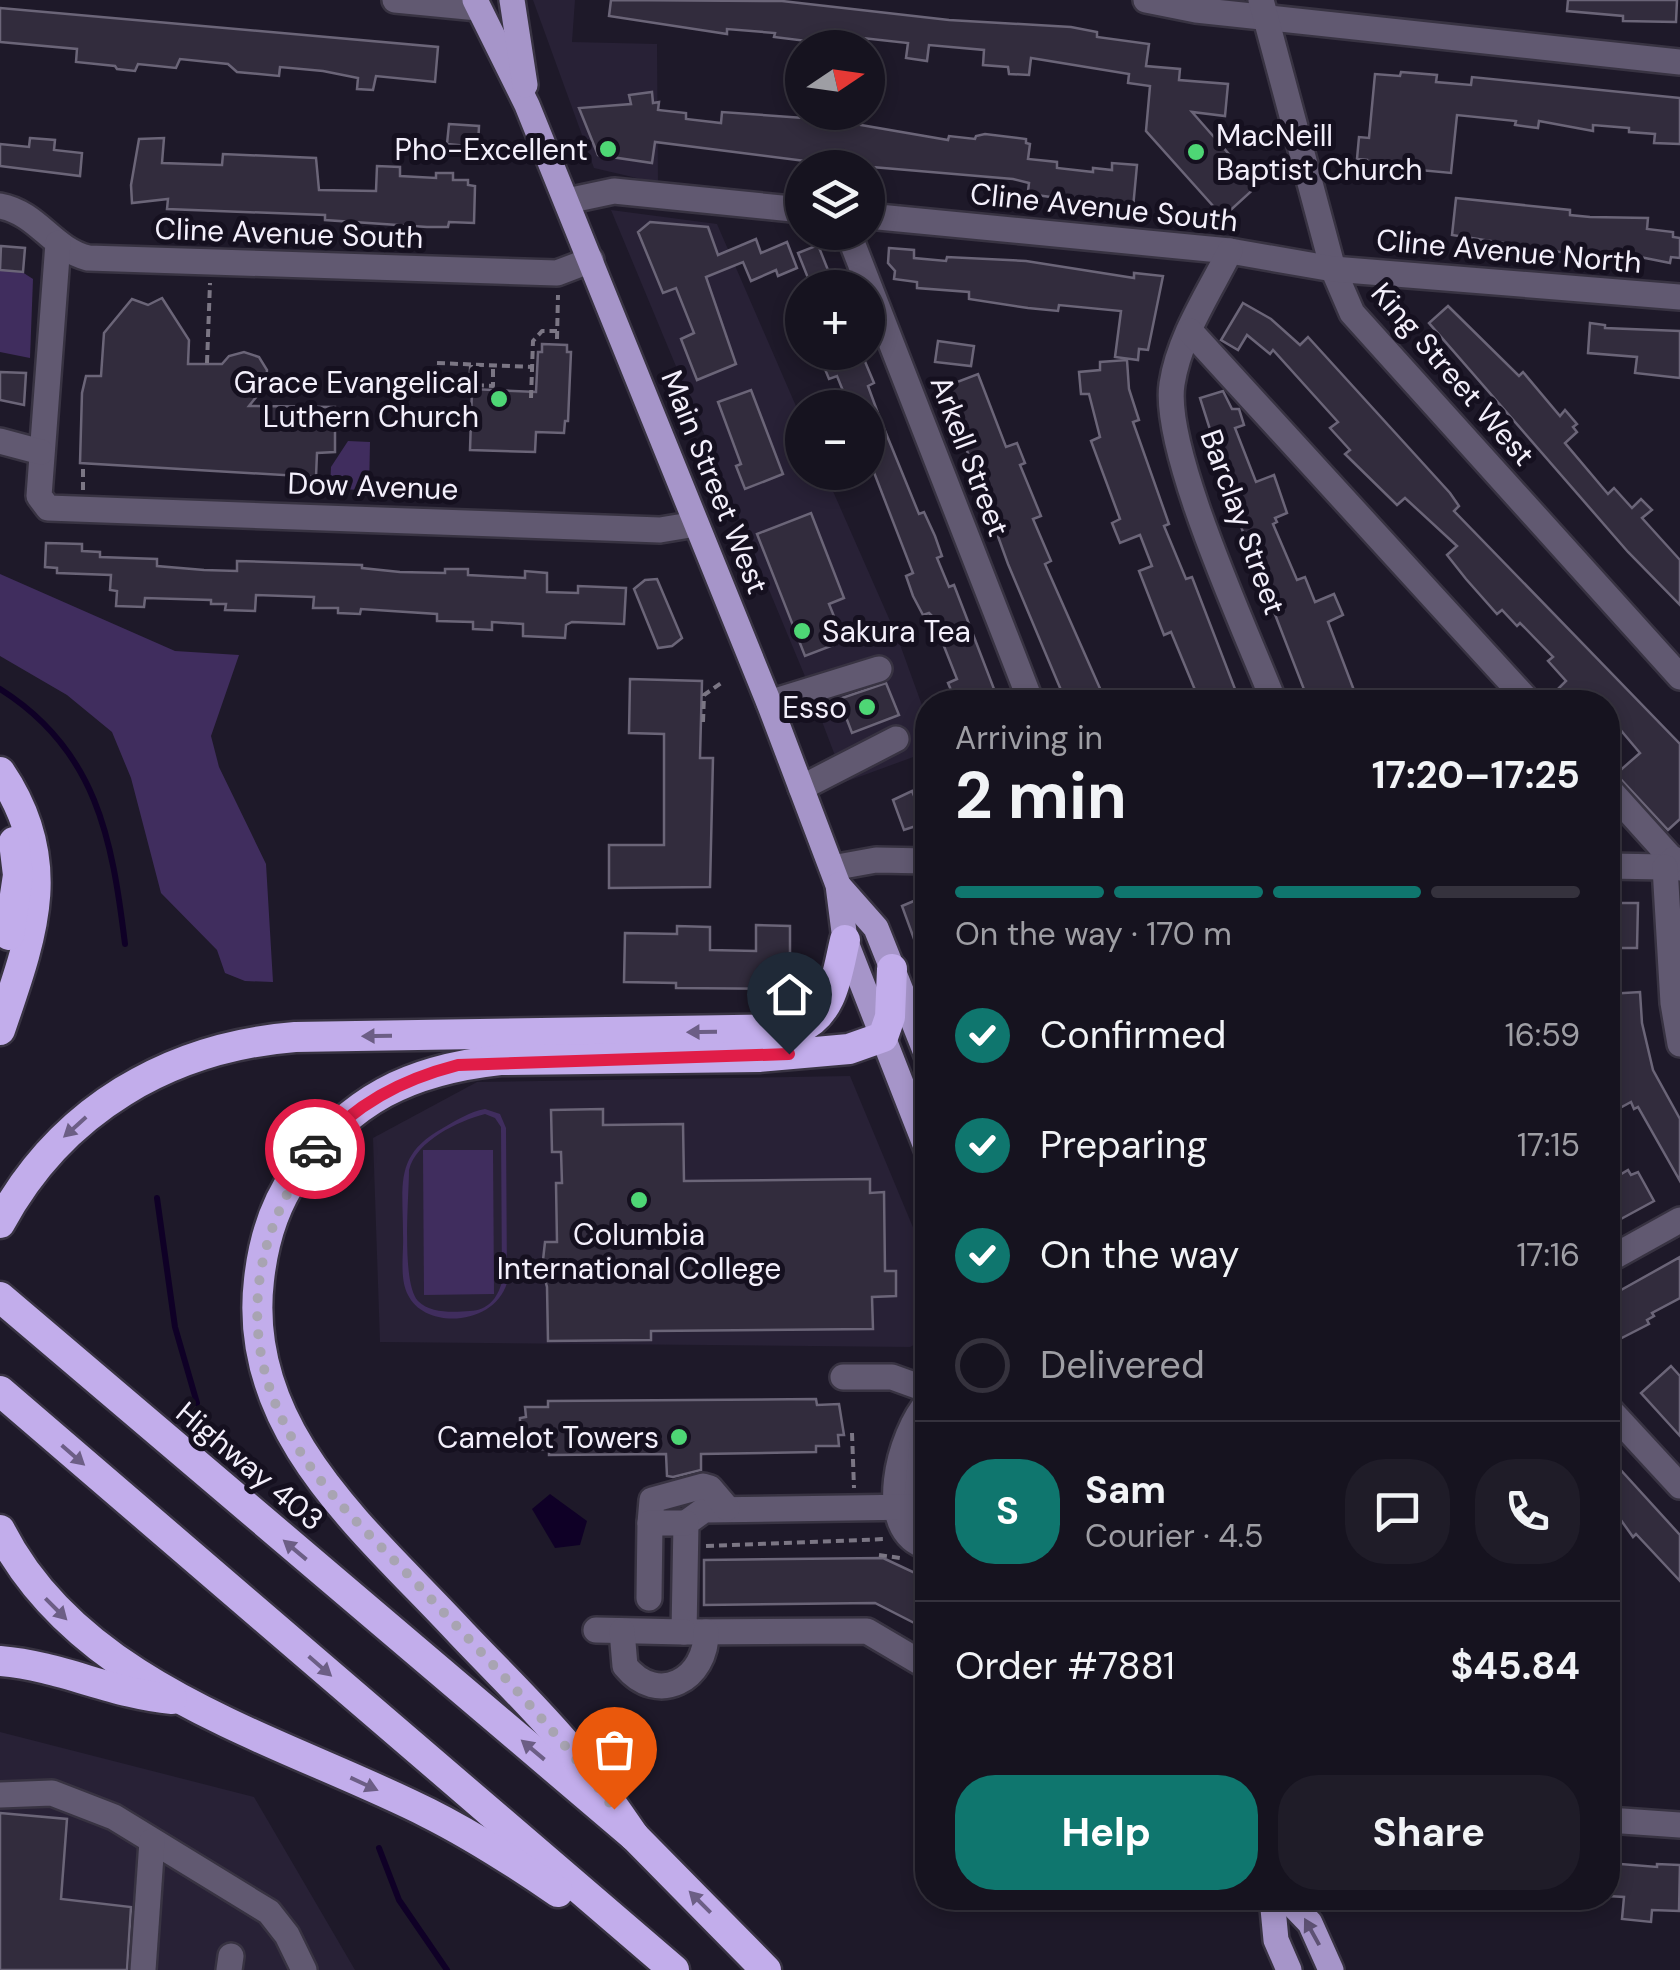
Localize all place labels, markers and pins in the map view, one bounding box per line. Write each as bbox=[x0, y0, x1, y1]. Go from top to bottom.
place label: MacNeill Baptist Church bbox=[1216, 116, 1423, 189]
place label: Pho-Excellent bbox=[395, 130, 588, 169]
marker: Pho-Excellent bbox=[597, 138, 619, 160]
marker: MacNeill Baptist Church bbox=[1185, 141, 1207, 163]
place label: Grace Evangelical Luthern Church bbox=[234, 363, 479, 436]
marker: Grace Evangelical Luthern Church bbox=[488, 388, 510, 410]
place label: Sakura Tea bbox=[822, 612, 971, 651]
marker: Sakura Tea bbox=[791, 620, 813, 642]
place label: Esso bbox=[782, 688, 847, 727]
marker: Esso bbox=[856, 696, 878, 718]
pin bbox=[747, 952, 832, 1055]
marker: Columbia International College bbox=[628, 1189, 650, 1211]
place label: Columbia International College bbox=[497, 1215, 781, 1288]
place label: Camelot Towers bbox=[437, 1418, 659, 1457]
marker: Camelot Towers bbox=[668, 1426, 690, 1448]
pin bbox=[572, 1707, 657, 1810]

